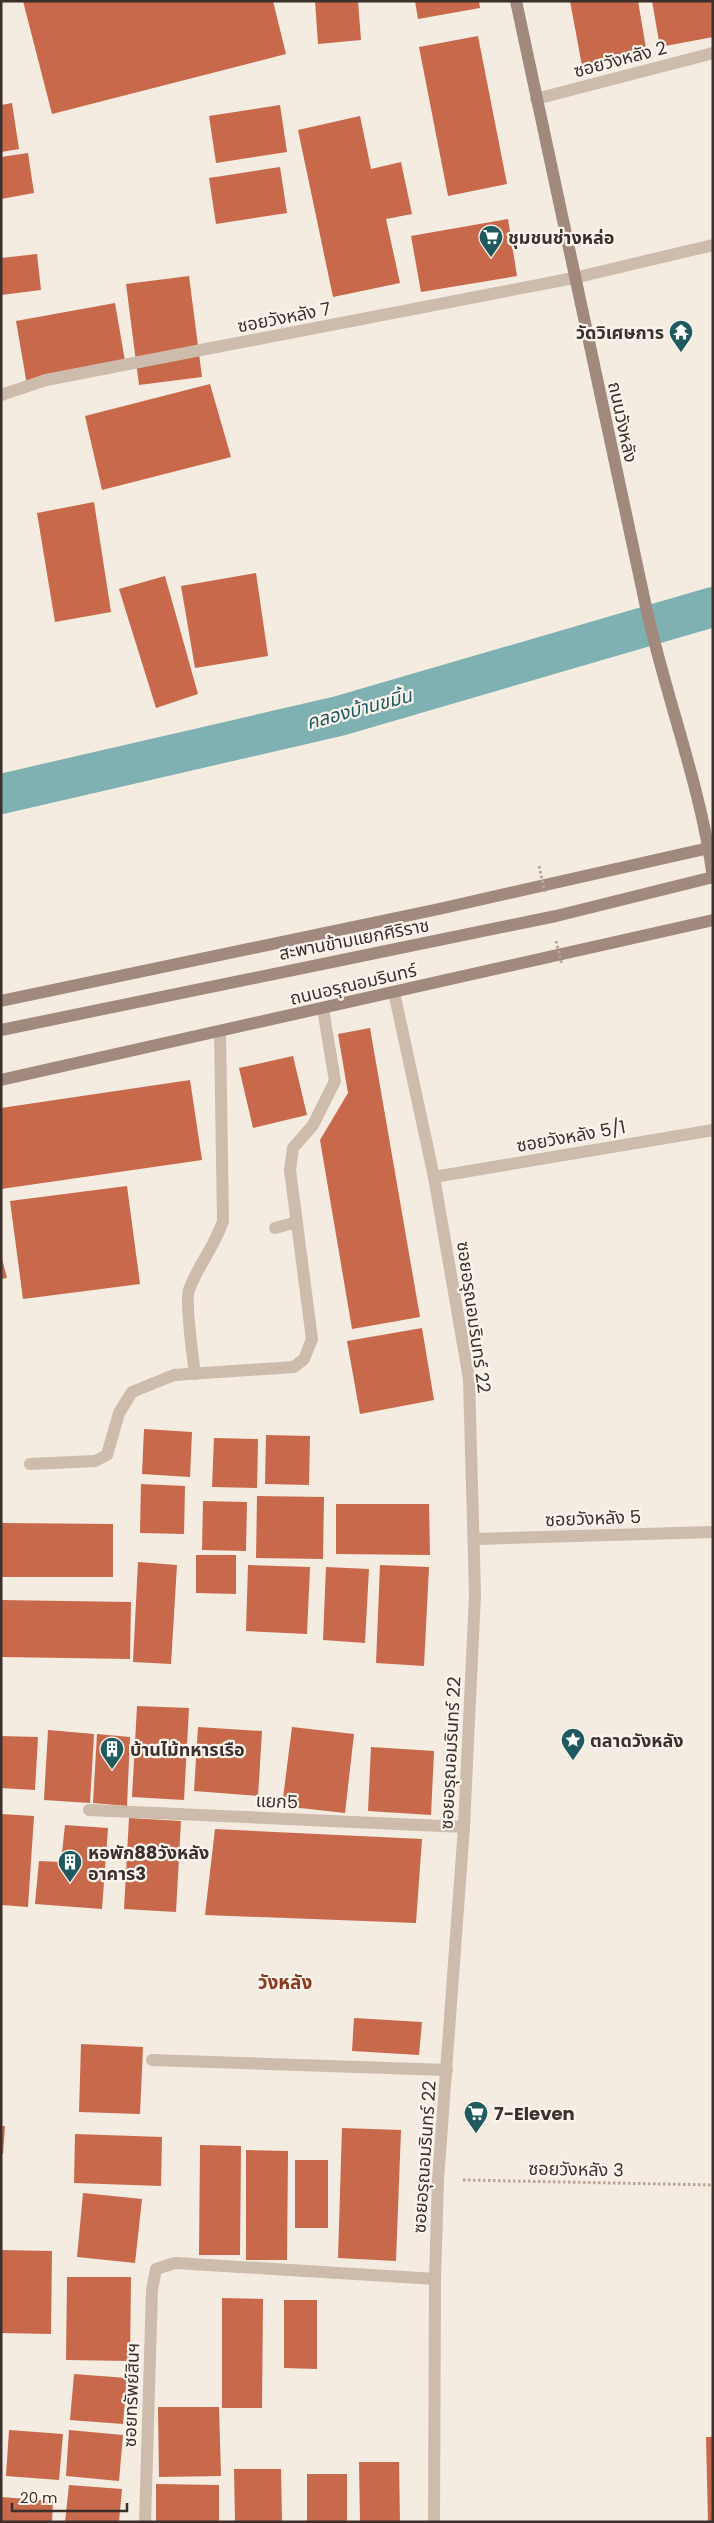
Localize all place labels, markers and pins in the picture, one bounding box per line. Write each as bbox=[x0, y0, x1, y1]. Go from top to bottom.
supermarket icon: ชุมชนช่างหล่อ bbox=[478, 224, 504, 258]
place label: ชุมชนช่างหล่อ bbox=[508, 225, 614, 250]
temple icon: วัดวิเศษการ bbox=[668, 319, 694, 353]
place label: วัดวิเศษการ bbox=[576, 320, 664, 345]
place icon: ตลาดวังหลัง bbox=[560, 1727, 586, 1761]
place label: ตลาดวังหลัง bbox=[590, 1728, 684, 1753]
building icon: บ้านไม้ทหารเรือ bbox=[99, 1736, 125, 1770]
place label: บ้านไม้ทหารเรือ bbox=[130, 1737, 245, 1762]
place label: หอพัก88วังหลัง อาคาร3 bbox=[88, 1840, 209, 1886]
building icon: หอพัก88วังหลัง อาคาร3 bbox=[57, 1849, 83, 1883]
supermarket icon: 7-Eleven bbox=[463, 2100, 489, 2134]
place label: 7-Eleven bbox=[494, 2101, 575, 2126]

